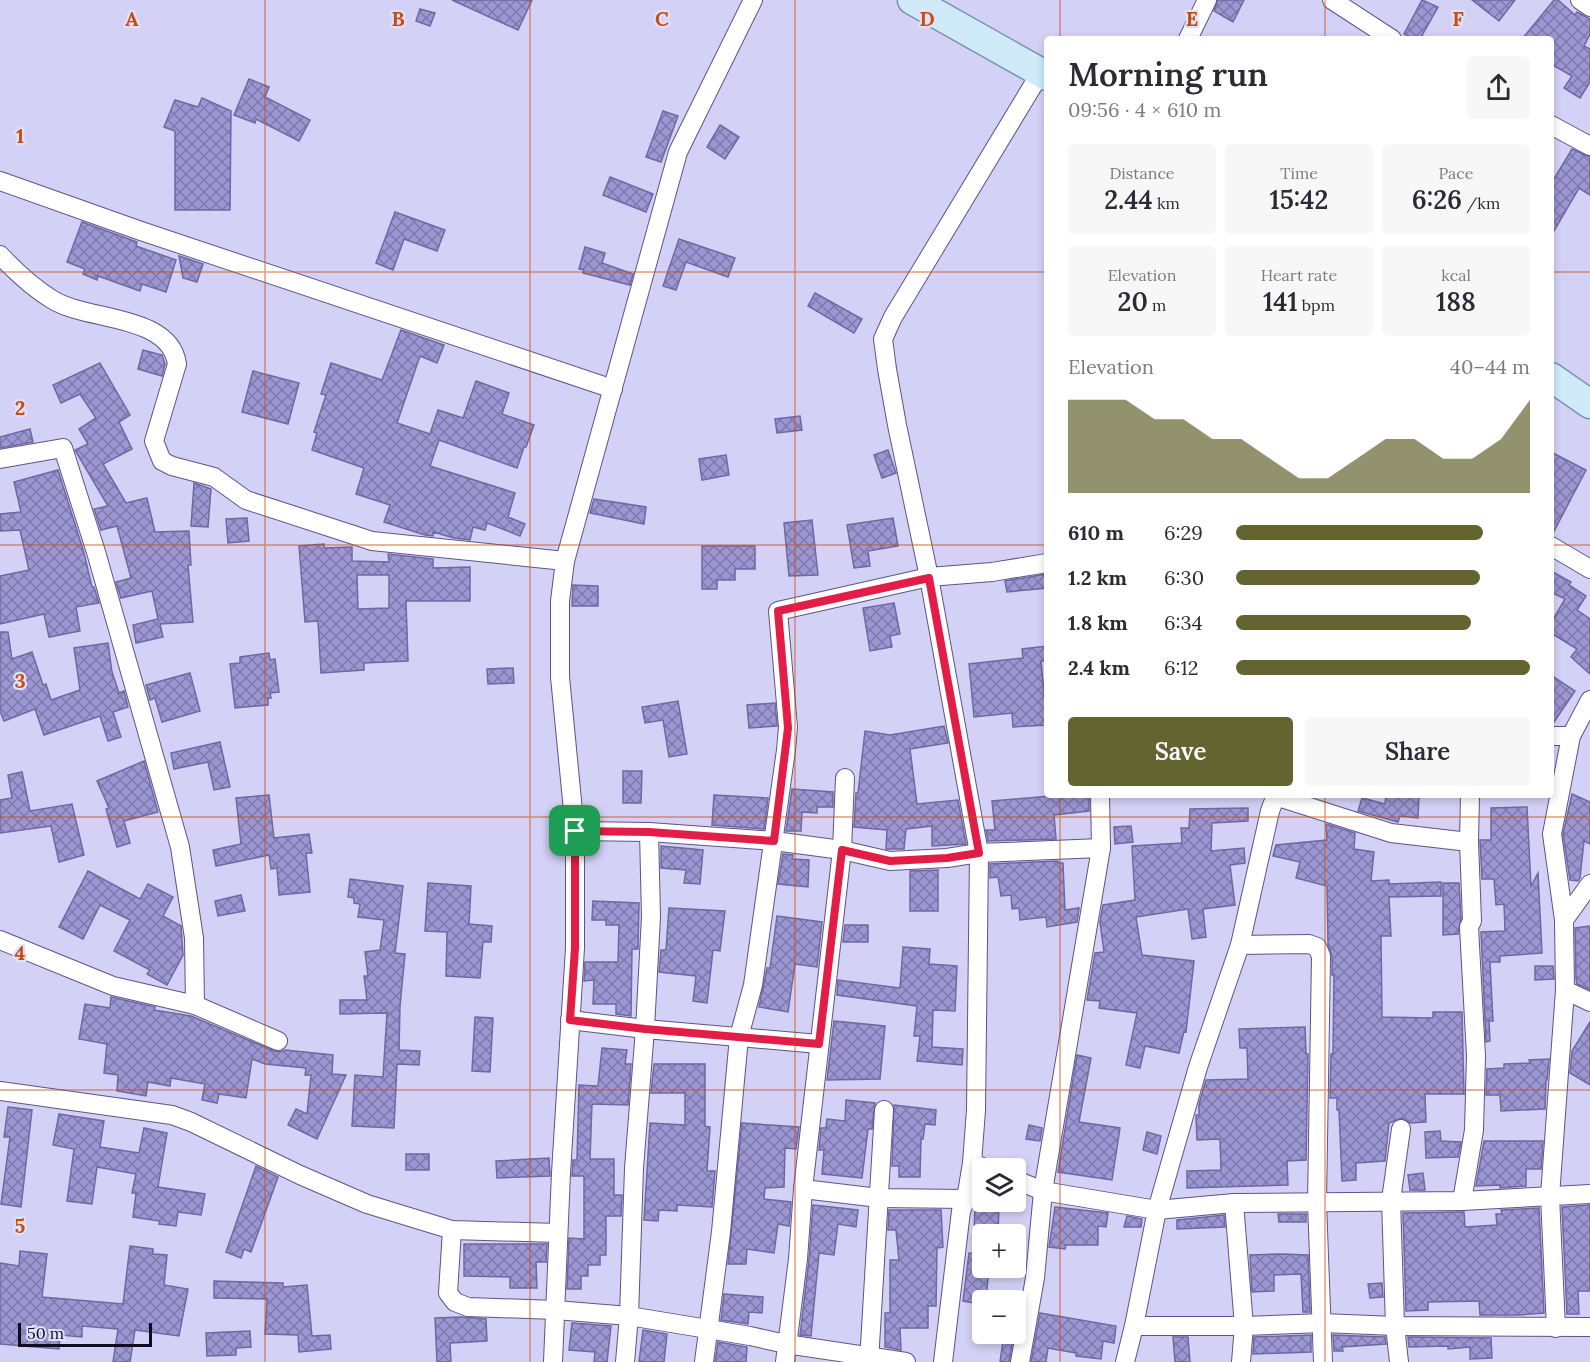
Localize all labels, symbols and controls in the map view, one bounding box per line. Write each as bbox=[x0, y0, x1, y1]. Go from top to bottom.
text: A bbox=[125, 6, 139, 31]
text: B bbox=[391, 6, 405, 31]
text: C bbox=[655, 6, 669, 31]
text: D bbox=[919, 6, 935, 31]
text: E bbox=[1186, 6, 1198, 31]
text: F bbox=[1452, 6, 1464, 31]
text: Morning run bbox=[1068, 53, 1268, 95]
button: share bbox=[1467, 56, 1530, 119]
text: 09:56 · 4 × 610 m bbox=[1068, 97, 1221, 122]
text: 1 bbox=[16, 123, 24, 148]
text: Distance bbox=[1109, 163, 1175, 183]
text: Time bbox=[1280, 163, 1318, 183]
text: Pace bbox=[1439, 163, 1473, 183]
text: 2.44 bbox=[1104, 183, 1153, 216]
text: 15:42 bbox=[1270, 183, 1328, 216]
text: 6:26 bbox=[1412, 183, 1462, 216]
text: km bbox=[1153, 193, 1180, 213]
text: /km bbox=[1462, 193, 1500, 213]
text: Elevation bbox=[1108, 265, 1176, 285]
text: Heart rate bbox=[1261, 265, 1337, 285]
text: kcal bbox=[1441, 265, 1471, 285]
text: 20 bbox=[1118, 285, 1148, 318]
text: 141 bbox=[1263, 285, 1298, 318]
text: 188 bbox=[1436, 285, 1476, 318]
text: m bbox=[1148, 295, 1166, 315]
text: bpm bbox=[1298, 295, 1335, 315]
text: Elevation bbox=[1068, 354, 1154, 379]
text: 40–44 m bbox=[1450, 354, 1530, 379]
text: 2 bbox=[15, 395, 25, 420]
text: 610 m bbox=[1068, 520, 1124, 545]
text: 6:29 bbox=[1164, 520, 1203, 545]
text: 1.2 km bbox=[1068, 565, 1127, 590]
text: 6:30 bbox=[1164, 565, 1204, 590]
text: 1.8 km bbox=[1068, 610, 1128, 635]
text: 6:34 bbox=[1164, 610, 1203, 635]
text: 2.4 km bbox=[1068, 655, 1130, 680]
text: 6:12 bbox=[1164, 655, 1199, 680]
text: 3 bbox=[14, 668, 26, 693]
button: Save bbox=[1068, 717, 1293, 786]
button: Share bbox=[1305, 717, 1530, 786]
pin bbox=[549, 805, 600, 856]
icon: arrive bbox=[558, 814, 591, 847]
text: 4 bbox=[15, 940, 26, 965]
map controls bbox=[972, 1158, 1026, 1344]
button: layers bbox=[972, 1158, 1026, 1212]
text: 5 bbox=[15, 1213, 26, 1238]
button: + bbox=[972, 1224, 1026, 1278]
button: − bbox=[972, 1290, 1026, 1344]
scale bar bbox=[18, 1320, 152, 1348]
text: 50 m bbox=[27, 1323, 64, 1343]

